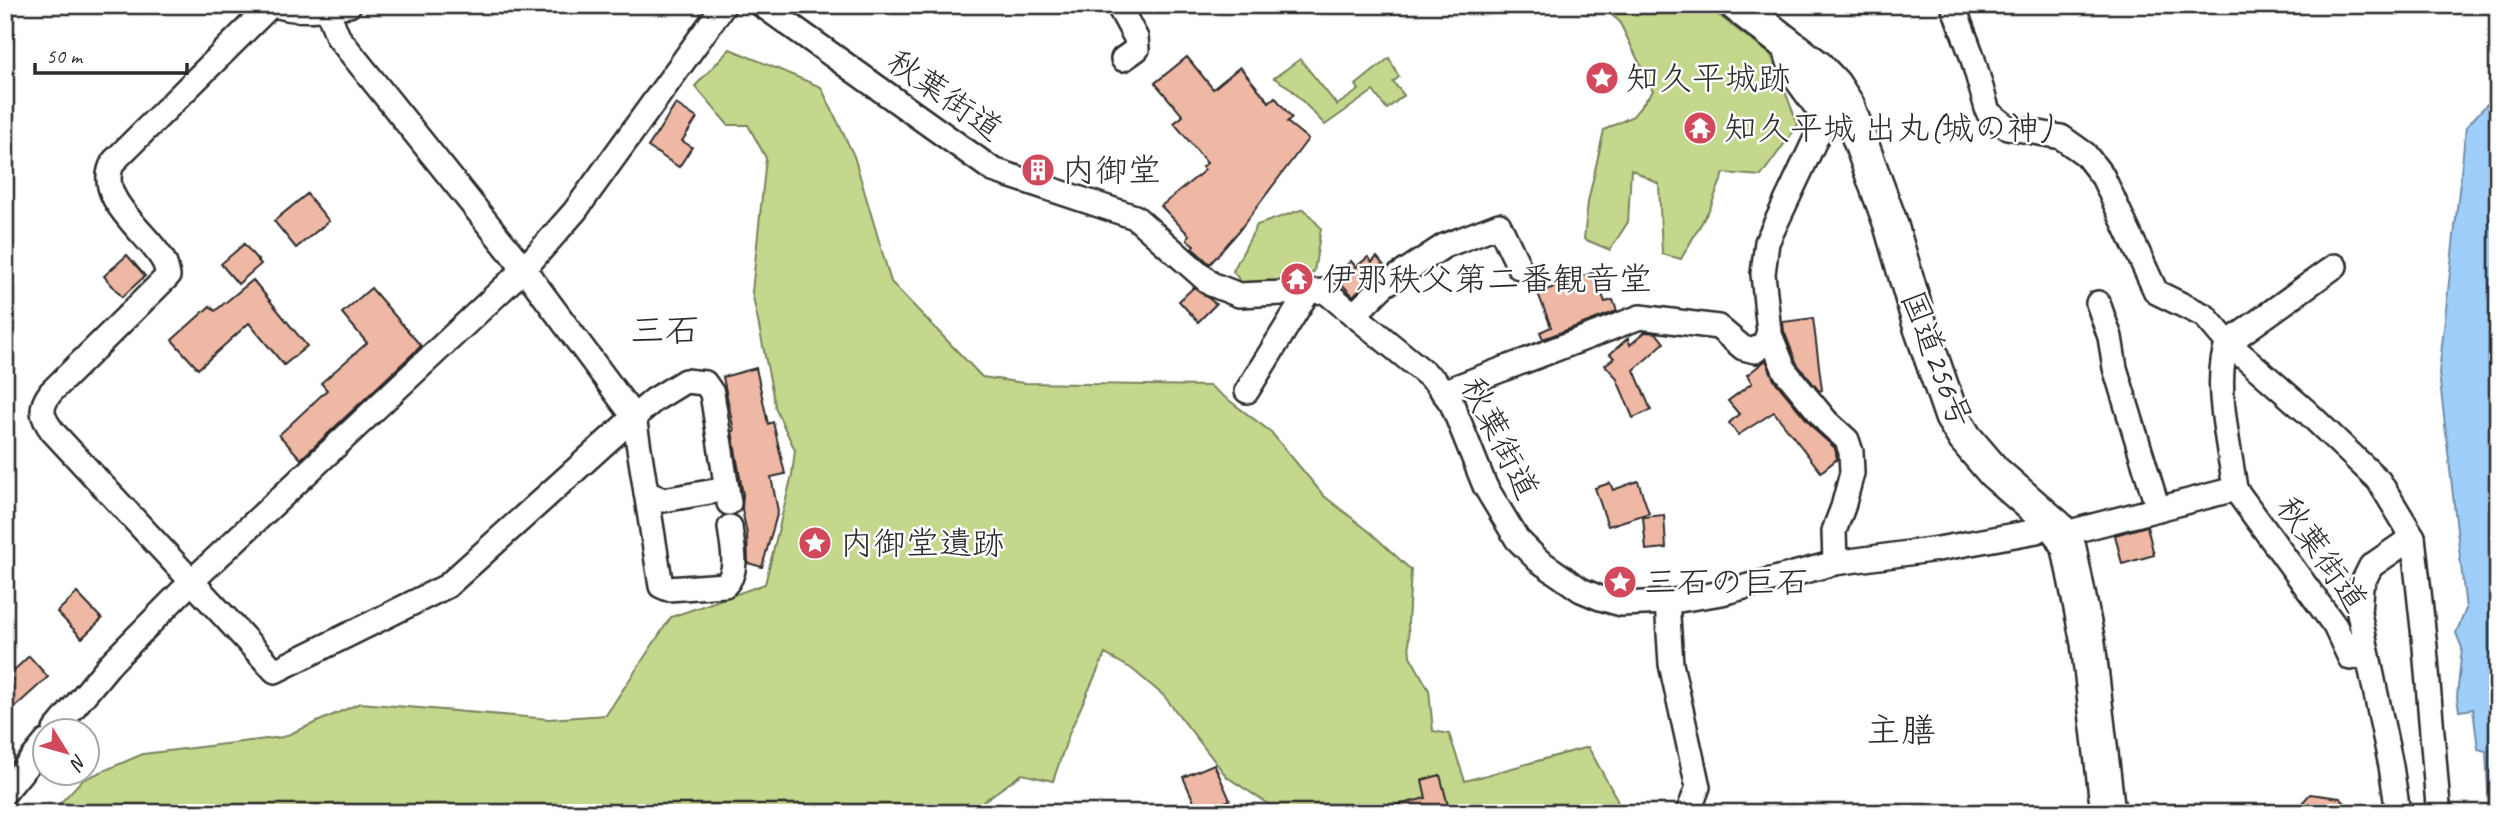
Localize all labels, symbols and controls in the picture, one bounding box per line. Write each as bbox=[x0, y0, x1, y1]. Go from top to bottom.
scale bar bbox=[35, 32, 187, 76]
street label: 秋葉街道 bbox=[879, 40, 1011, 150]
text: 50 m bbox=[46, 43, 84, 69]
place label: 知久平城跡 bbox=[1626, 57, 1791, 99]
place icon: 知久平城跡 bbox=[1583, 59, 1621, 97]
place label: 知久平城 出丸(城の神) bbox=[1724, 107, 2053, 149]
temple icon: 知久平城 出丸(城の神) bbox=[1681, 109, 1719, 147]
place label: 内御堂 bbox=[1062, 149, 1161, 191]
building icon: 内御堂 bbox=[1019, 151, 1057, 189]
place label: 伊那秩父第二番観音堂 bbox=[1322, 258, 1652, 300]
temple icon: 伊那秩父第二番観音堂 bbox=[1278, 260, 1316, 298]
street label: 国道256号 bbox=[1892, 284, 1982, 434]
district label: 三石 bbox=[630, 308, 700, 353]
street label: 秋葉街道 bbox=[1451, 370, 1549, 506]
street label: 秋葉街道 bbox=[2267, 488, 2377, 620]
place label: 内御堂遺跡 bbox=[840, 522, 1005, 564]
place icon: 内御堂遺跡 bbox=[796, 524, 834, 562]
place label: 三石の巨石 bbox=[1644, 561, 1809, 603]
place icon: 三石の巨石 bbox=[1601, 563, 1639, 601]
district label: 主膳 bbox=[1866, 708, 1936, 753]
north arrow bbox=[32, 716, 102, 786]
text: N bbox=[64, 750, 92, 776]

